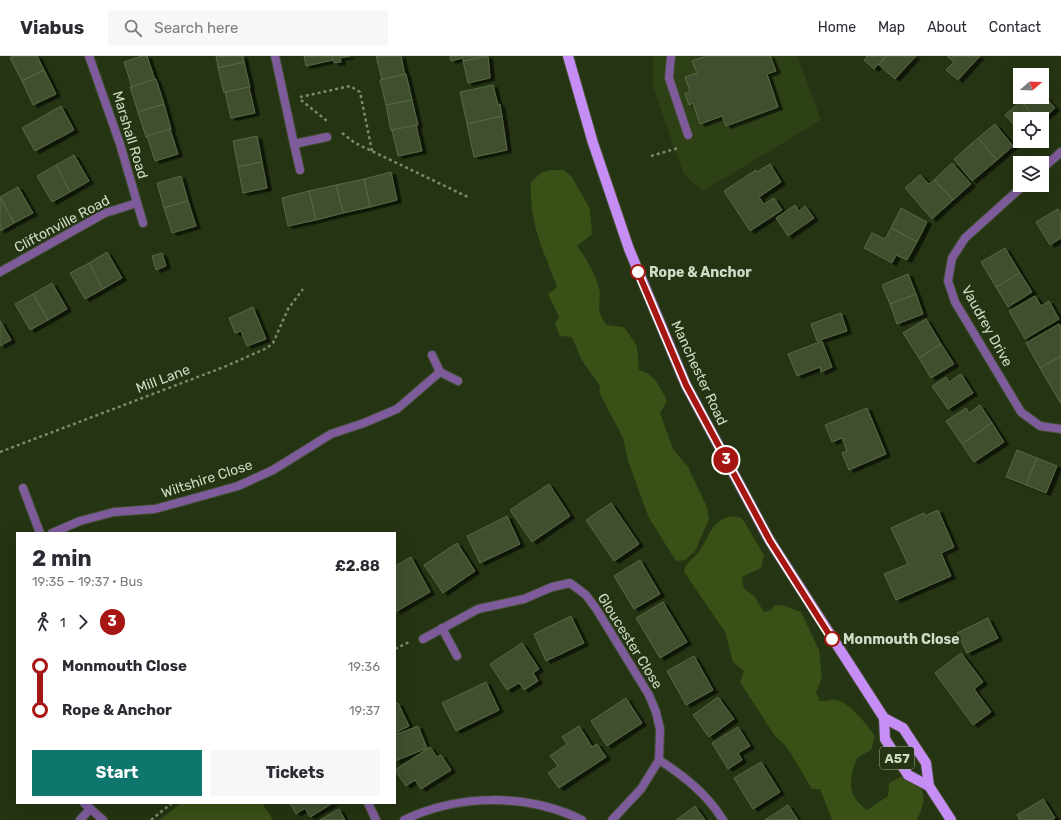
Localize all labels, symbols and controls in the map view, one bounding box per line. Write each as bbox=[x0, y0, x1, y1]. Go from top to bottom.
search box bbox=[108, 10, 388, 46]
text: Viabus bbox=[20, 16, 84, 39]
icon: search bbox=[122, 17, 144, 39]
text: Search here bbox=[154, 19, 238, 37]
text: Home bbox=[818, 19, 856, 36]
text: Map bbox=[878, 19, 905, 36]
text: About bbox=[927, 19, 967, 36]
text: Contact bbox=[989, 19, 1041, 36]
north arrow bbox=[1013, 68, 1049, 104]
map controls bbox=[1013, 68, 1049, 192]
street label: Marshall Road bbox=[109, 89, 151, 181]
button: locate bbox=[1013, 112, 1049, 148]
button: layers bbox=[1013, 156, 1049, 192]
street label: Cliftonville Road bbox=[11, 192, 113, 256]
marker: Rope & Anchor bbox=[630, 264, 646, 280]
place label: Rope & Anchor bbox=[649, 264, 752, 281]
street label: Vaudrey Drive bbox=[958, 282, 1016, 370]
street label: Manchester Road bbox=[667, 318, 731, 428]
street label: Mill Lane bbox=[133, 361, 193, 397]
line badge: 3 bbox=[713, 447, 739, 473]
text: 3 bbox=[721, 451, 731, 468]
street label: Wiltshire Close bbox=[159, 456, 255, 502]
text: 2 min bbox=[32, 545, 92, 572]
text: £2.88 bbox=[335, 557, 380, 575]
text: 19:35 – 19:37 · Bus bbox=[32, 574, 143, 589]
street label: Gloucester Close bbox=[594, 590, 666, 692]
icon: walk bbox=[32, 611, 54, 633]
icon: forward bbox=[72, 611, 94, 633]
text: 3 bbox=[108, 613, 117, 630]
text: 1 bbox=[60, 615, 66, 630]
marker: Monmouth Close bbox=[824, 631, 840, 647]
place label: Monmouth Close bbox=[843, 631, 960, 648]
text: Monmouth Close bbox=[62, 657, 187, 675]
text: 19:36 bbox=[348, 659, 380, 674]
text: Rope & Anchor bbox=[62, 701, 172, 719]
text: 19:37 bbox=[349, 703, 380, 718]
road number: A57 bbox=[880, 747, 914, 769]
button: Start bbox=[32, 750, 202, 796]
button: Tickets bbox=[210, 750, 380, 796]

